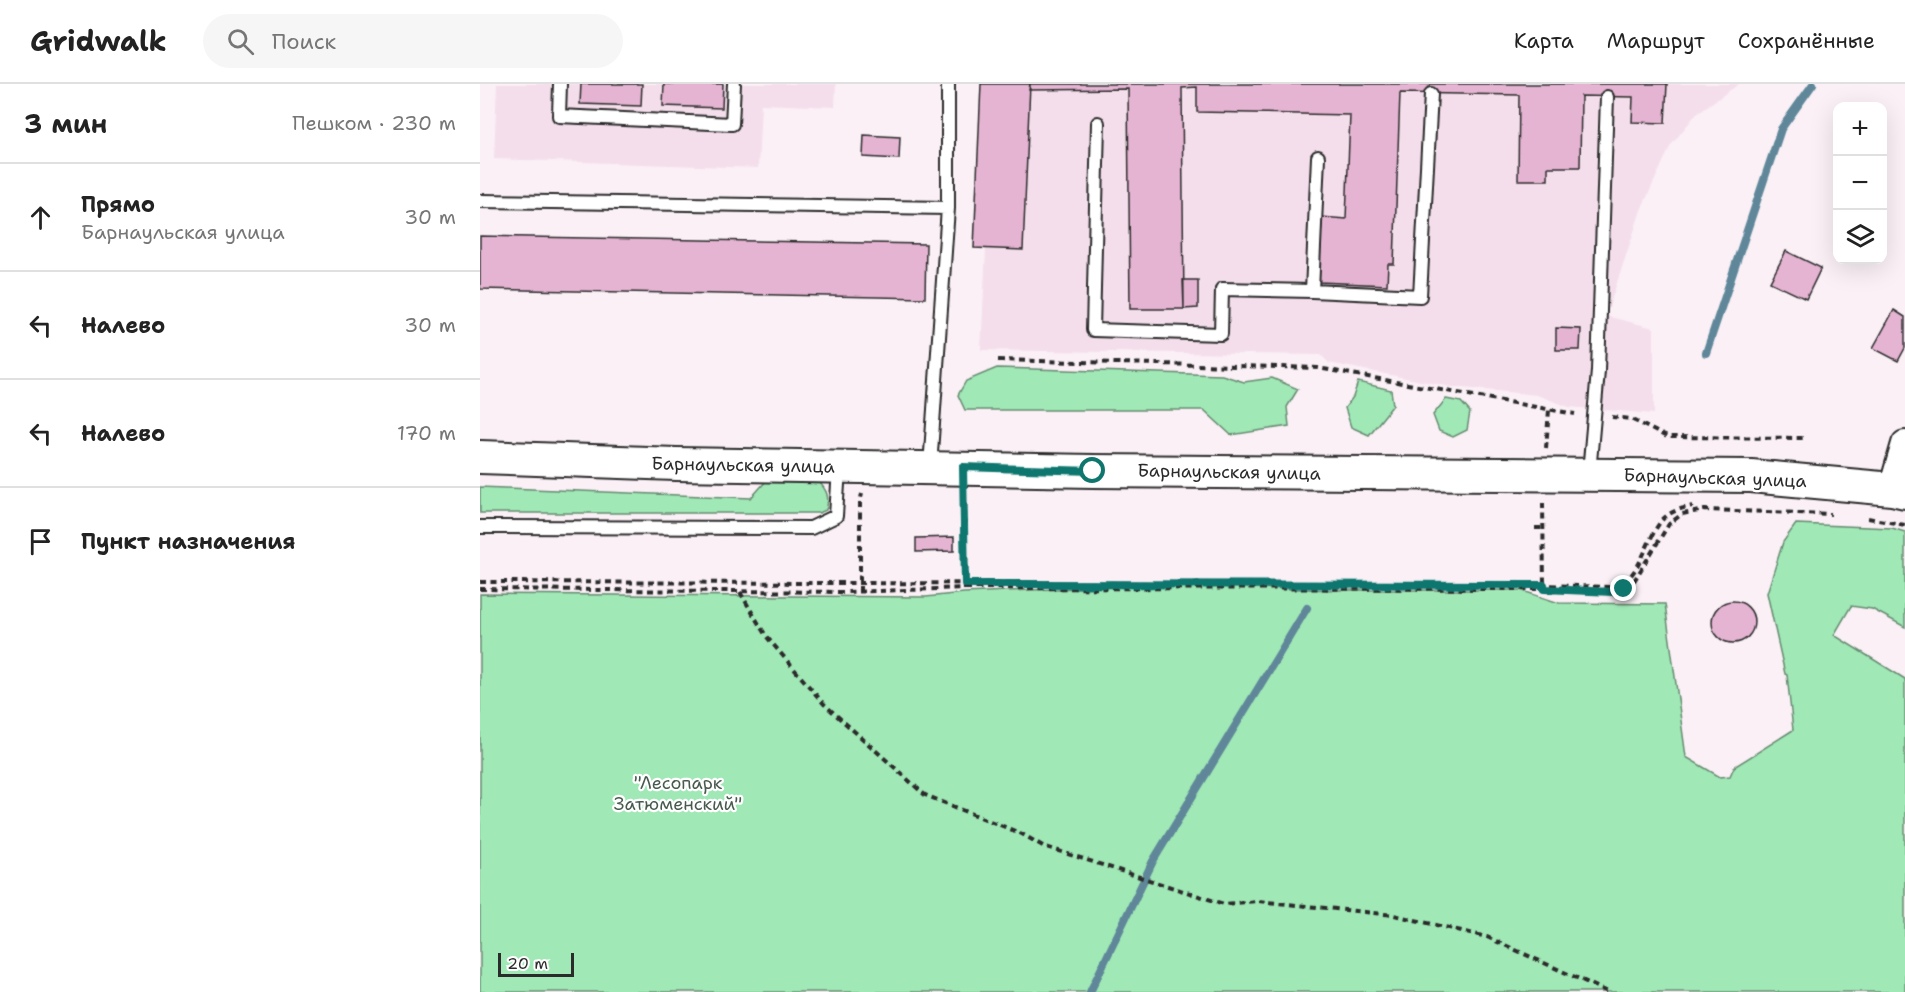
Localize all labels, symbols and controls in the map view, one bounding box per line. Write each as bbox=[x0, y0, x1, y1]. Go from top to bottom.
search box bbox=[203, 14, 623, 68]
text: Gridwalk bbox=[30, 22, 167, 60]
icon: search bbox=[224, 25, 257, 58]
text: Поиск bbox=[272, 27, 336, 56]
text: Карта bbox=[1514, 27, 1574, 55]
text: Маршрут bbox=[1607, 27, 1705, 55]
text: Сохранённые bbox=[1738, 27, 1875, 55]
map controls bbox=[1833, 102, 1887, 264]
button: + bbox=[1833, 102, 1887, 156]
text: 3 мин bbox=[24, 106, 107, 141]
text: Пешком · 230 m bbox=[292, 110, 456, 136]
button: − bbox=[1833, 156, 1887, 210]
text: Прямо bbox=[81, 190, 155, 219]
icon: ahead bbox=[24, 201, 57, 234]
text: 30 m bbox=[404, 204, 456, 230]
button: layers bbox=[1833, 210, 1887, 264]
text: Барнаульская улица bbox=[81, 219, 285, 245]
icon: left bbox=[24, 309, 57, 342]
text: Налево bbox=[81, 311, 165, 340]
text: 30 m bbox=[404, 312, 456, 338]
icon: left bbox=[24, 417, 57, 450]
text: Налево bbox=[81, 419, 165, 448]
text: 170 m bbox=[397, 420, 456, 446]
street label: Барнаульская улица bbox=[651, 451, 835, 479]
route start bbox=[1079, 457, 1105, 483]
street label: Барнаульская улица bbox=[1137, 458, 1321, 486]
street label: Барнаульская улица bbox=[1623, 463, 1807, 493]
icon: arrive bbox=[24, 525, 57, 558]
text: Пункт назначения bbox=[81, 527, 295, 556]
route end bbox=[1610, 575, 1636, 601]
park label: "Лесопарк Затюменский" bbox=[614, 771, 742, 816]
scale bar bbox=[498, 950, 574, 978]
text: 20 m bbox=[507, 953, 548, 974]

